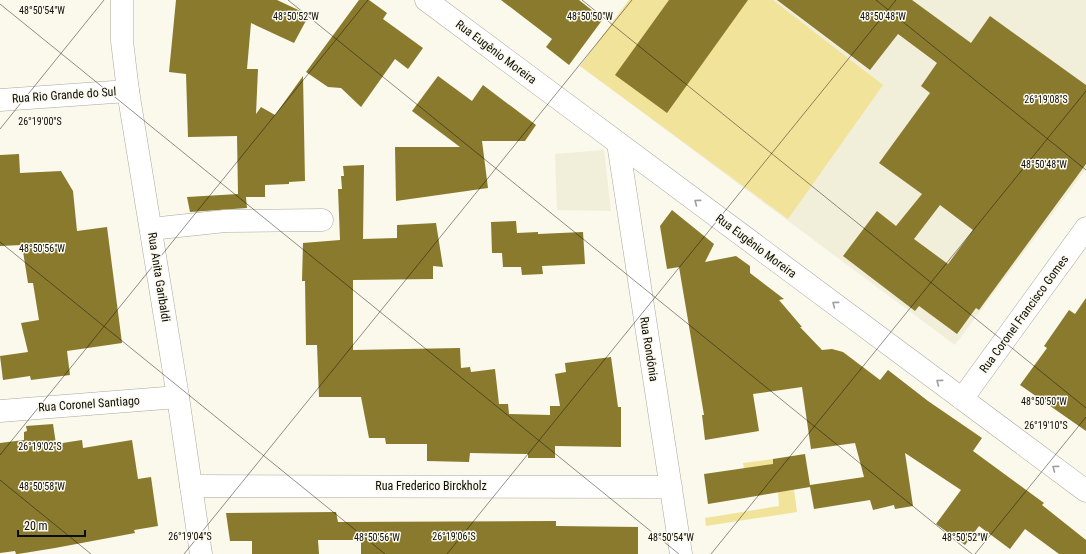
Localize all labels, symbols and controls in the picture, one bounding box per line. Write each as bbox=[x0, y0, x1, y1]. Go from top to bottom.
text: 48°50'54"W bbox=[19, 5, 65, 16]
text: 48°50'52"W bbox=[273, 11, 319, 22]
text: 48°50'50"W bbox=[567, 11, 613, 22]
text: 48°50'48"W bbox=[860, 11, 906, 22]
street label: Rua Eugênio Moreira bbox=[453, 17, 539, 87]
street label: Rua Rio Grande do Sul bbox=[11, 84, 117, 106]
text: 26°19'08"S bbox=[1024, 94, 1068, 105]
text: 26°19'00"S bbox=[18, 116, 62, 127]
text: 48°50'48"W bbox=[1021, 159, 1067, 170]
one-way arrow bbox=[694, 199, 701, 207]
street label: Rua Eugênio Moreira bbox=[713, 211, 799, 281]
street label: Rua Anita Garibaldi bbox=[145, 231, 173, 323]
text: 48°50'56"W bbox=[19, 243, 65, 254]
street label: Rua Coronel Francisco Gomes bbox=[977, 252, 1071, 376]
one-way arrow bbox=[832, 302, 839, 309]
street label: Rua Rondônia bbox=[637, 316, 661, 383]
one-way arrow bbox=[937, 380, 944, 387]
street label: Rua Coronel Santiago bbox=[38, 393, 140, 415]
text: 48°50'50"W bbox=[1021, 396, 1067, 407]
text: 26°19'10"S bbox=[1024, 420, 1068, 431]
text: 26°19'02"S bbox=[18, 441, 62, 452]
one-way arrow bbox=[1052, 466, 1059, 473]
street label: Rua Frederico Birckholz bbox=[375, 479, 487, 493]
text: 48°50'58"W bbox=[19, 481, 65, 492]
scale bar bbox=[18, 512, 85, 538]
text: 20 m bbox=[24, 519, 48, 533]
text: 26°19'04"S bbox=[168, 531, 212, 542]
text: 26°19'06"S bbox=[432, 531, 476, 542]
text: 48°50'56"W bbox=[354, 532, 400, 543]
text: 48°50'54"W bbox=[648, 532, 694, 543]
text: 48°50'52"W bbox=[942, 532, 988, 543]

